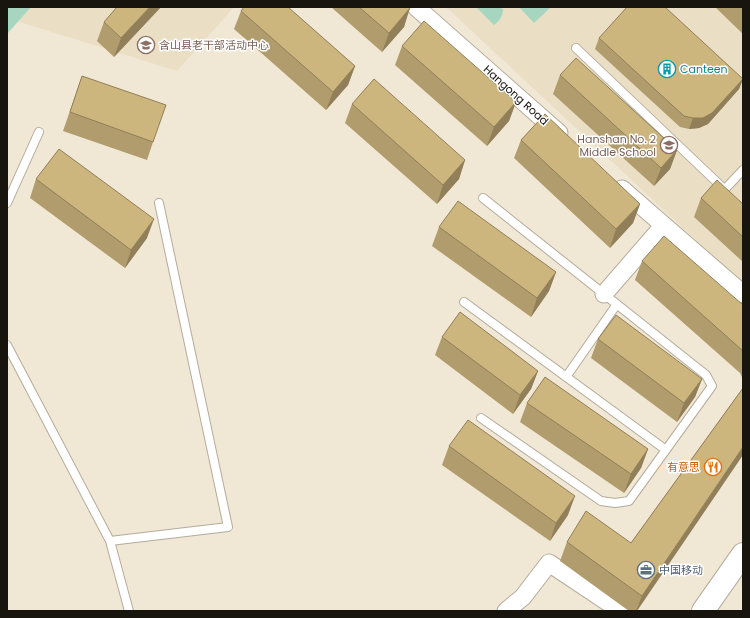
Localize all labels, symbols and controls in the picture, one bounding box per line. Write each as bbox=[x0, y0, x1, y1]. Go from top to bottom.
school or university icon: 含山县老干部活动中心 bbox=[136, 35, 156, 55]
place label: 含山县老干部活动中心 bbox=[159, 37, 269, 53]
building icon: Canteen bbox=[657, 59, 677, 79]
street label: Hangong Road bbox=[480, 61, 552, 129]
place label: Canteen bbox=[680, 61, 728, 77]
place label: Hanshan No. 2 Middle School bbox=[577, 131, 656, 160]
school or university icon: Hanshan No. 2 Middle School bbox=[659, 135, 679, 155]
restaurant icon: 有意思 bbox=[703, 457, 723, 477]
place label: 有意思 bbox=[667, 459, 700, 475]
office icon: 中国移动 bbox=[636, 560, 656, 580]
place label: 中国移动 bbox=[659, 562, 703, 578]

